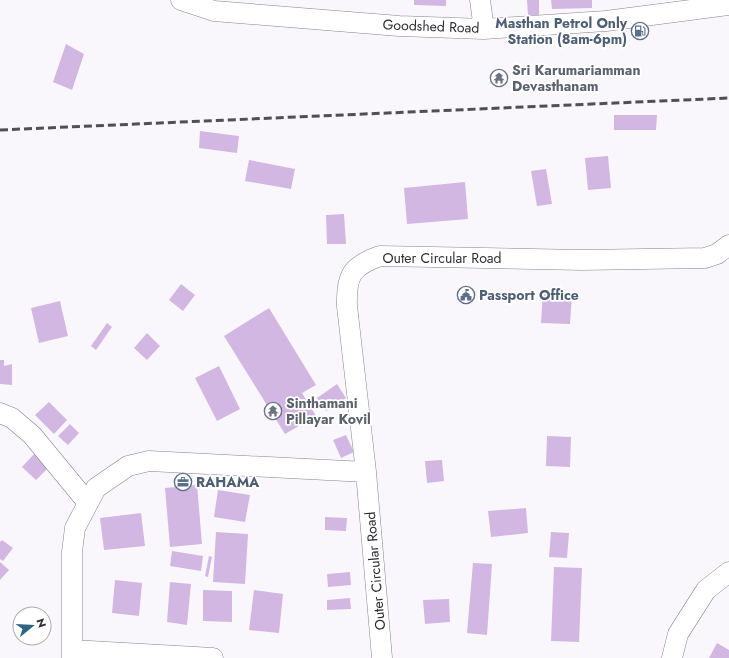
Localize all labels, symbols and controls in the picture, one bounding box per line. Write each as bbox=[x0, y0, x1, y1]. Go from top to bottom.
place label: Masthan Petrol Only Station (8am-6pm) bbox=[495, 13, 628, 49]
street label: Goodshed Road bbox=[382, 14, 480, 38]
fuel station icon: Masthan Petrol Only Station (8am-6pm) bbox=[630, 21, 650, 41]
place label: Sri Karumariamman Devasthanam bbox=[512, 60, 640, 96]
temple icon: Sri Karumariamman Devasthanam bbox=[489, 68, 509, 88]
street label: Outer Circular Road bbox=[383, 248, 502, 268]
public building icon: Passport Office bbox=[456, 285, 476, 305]
place label: Passport Office bbox=[479, 285, 579, 305]
place label: Sinthamani Pillayar Kovil bbox=[286, 393, 371, 429]
temple icon: Sinthamani Pillayar Kovil bbox=[263, 401, 283, 421]
office icon: RAHAMA bbox=[173, 472, 193, 492]
place label: RAHAMA bbox=[196, 472, 260, 492]
street label: Outer Circular Road bbox=[360, 511, 390, 631]
north arrow bbox=[12, 606, 52, 646]
text: N bbox=[33, 616, 50, 630]

